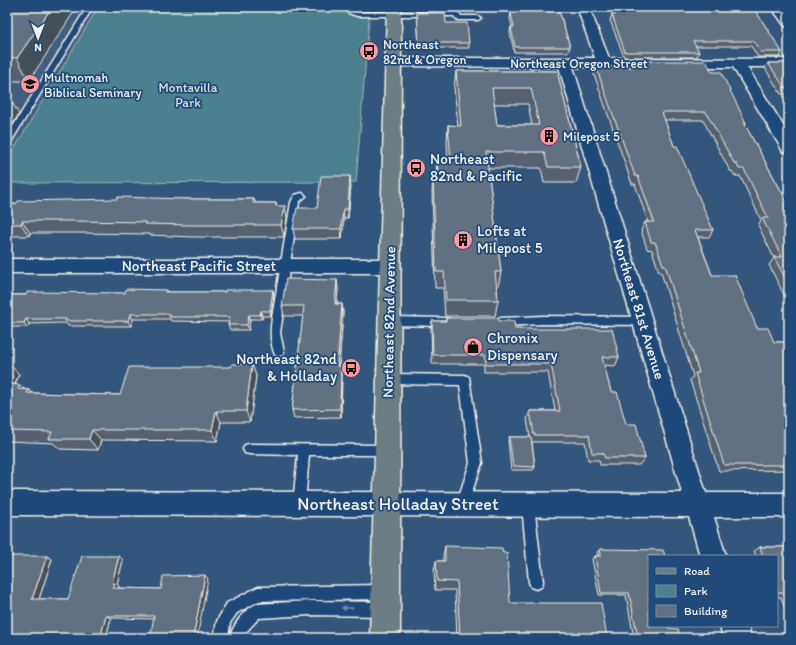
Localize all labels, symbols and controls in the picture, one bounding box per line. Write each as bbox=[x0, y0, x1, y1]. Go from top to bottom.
north arrow bbox=[18, 18, 58, 58]
place label: Northeast 82nd & Oregon bbox=[383, 37, 467, 67]
bus stop icon: Northeast 82nd & Oregon bbox=[358, 40, 380, 62]
text: N bbox=[34, 41, 42, 54]
street label: Northeast Oregon Street bbox=[510, 56, 648, 71]
place label: Multnomah Biblical Seminary bbox=[44, 70, 142, 100]
school or university icon: Multnomah Biblical Seminary bbox=[19, 73, 41, 95]
park label: Montavilla Park bbox=[159, 80, 218, 110]
building icon: Milepost 5 bbox=[538, 125, 560, 147]
place label: Milepost 5 bbox=[563, 129, 620, 144]
place label: Northeast 82nd & Pacific bbox=[430, 150, 522, 185]
bus stop icon: Northeast 82nd & Pacific bbox=[405, 157, 427, 179]
place label: Lofts at Milepost 5 bbox=[477, 222, 543, 257]
building icon: Lofts at Milepost 5 bbox=[452, 229, 474, 251]
street label: Northeast 81st Avenue bbox=[609, 236, 669, 382]
street label: Northeast 82nd Avenue bbox=[379, 246, 399, 398]
street label: Northeast Pacific Street bbox=[122, 257, 277, 275]
place label: Chronix Dispensary bbox=[487, 329, 558, 364]
shop icon: Chronix Dispensary bbox=[462, 336, 484, 358]
place label: Northeast 82nd & Holladay bbox=[236, 350, 338, 385]
bus stop icon: Northeast 82nd & Holladay bbox=[340, 357, 362, 379]
street label: Northeast Holladay Street bbox=[297, 493, 499, 515]
legend bbox=[648, 555, 778, 627]
text: Road bbox=[684, 564, 710, 578]
text: Park bbox=[684, 584, 708, 598]
text: Building bbox=[684, 604, 728, 618]
one-way arrow bbox=[341, 605, 353, 612]

